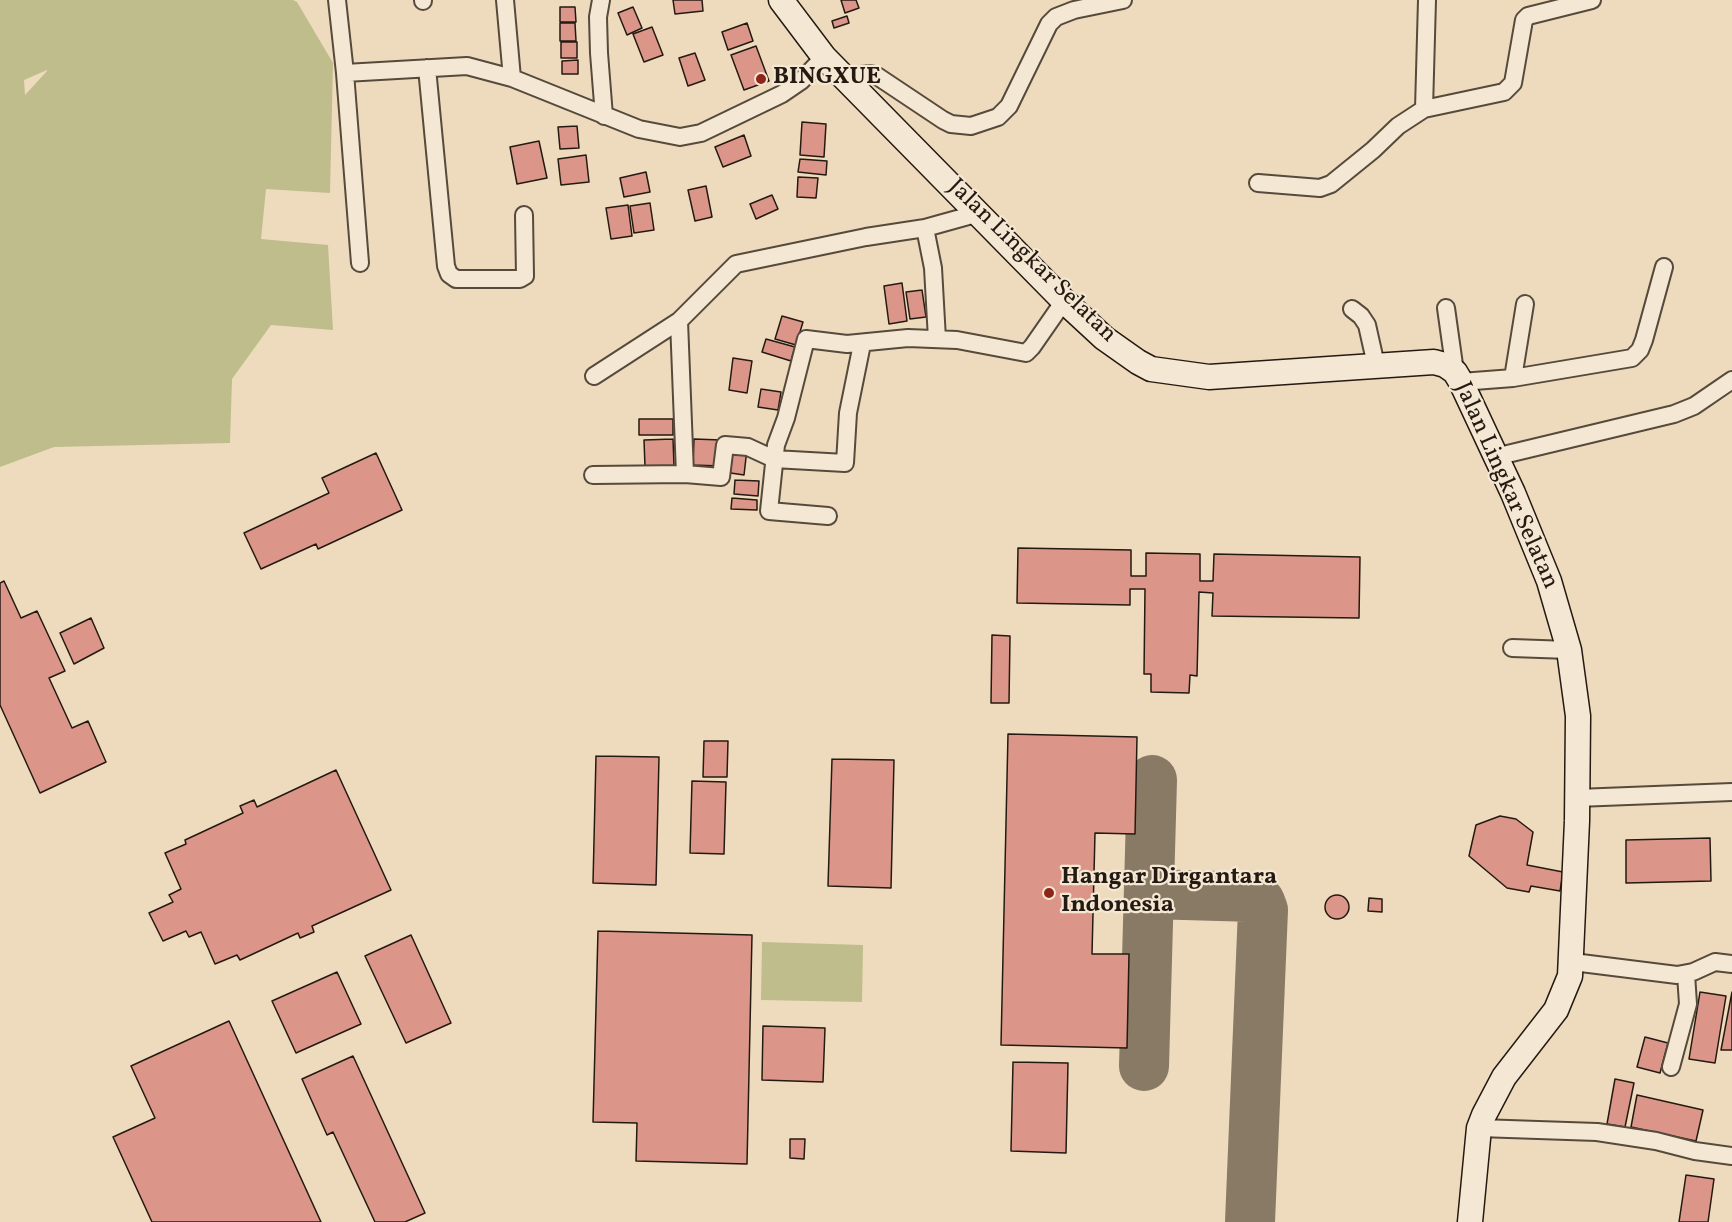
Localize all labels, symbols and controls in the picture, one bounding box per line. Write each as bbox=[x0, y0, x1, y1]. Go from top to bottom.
place label: BINGXUE bbox=[773, 65, 881, 93]
marker: BINGXUE bbox=[754, 72, 768, 86]
street label: Jalan Lingkar Selatan bbox=[941, 174, 1121, 350]
street label: Jalan Lingkar Selatan bbox=[1446, 378, 1564, 594]
place label: Hangar Dirgantara Indonesia bbox=[1061, 865, 1277, 921]
marker: Hangar Dirgantara Indonesia bbox=[1042, 886, 1056, 900]

